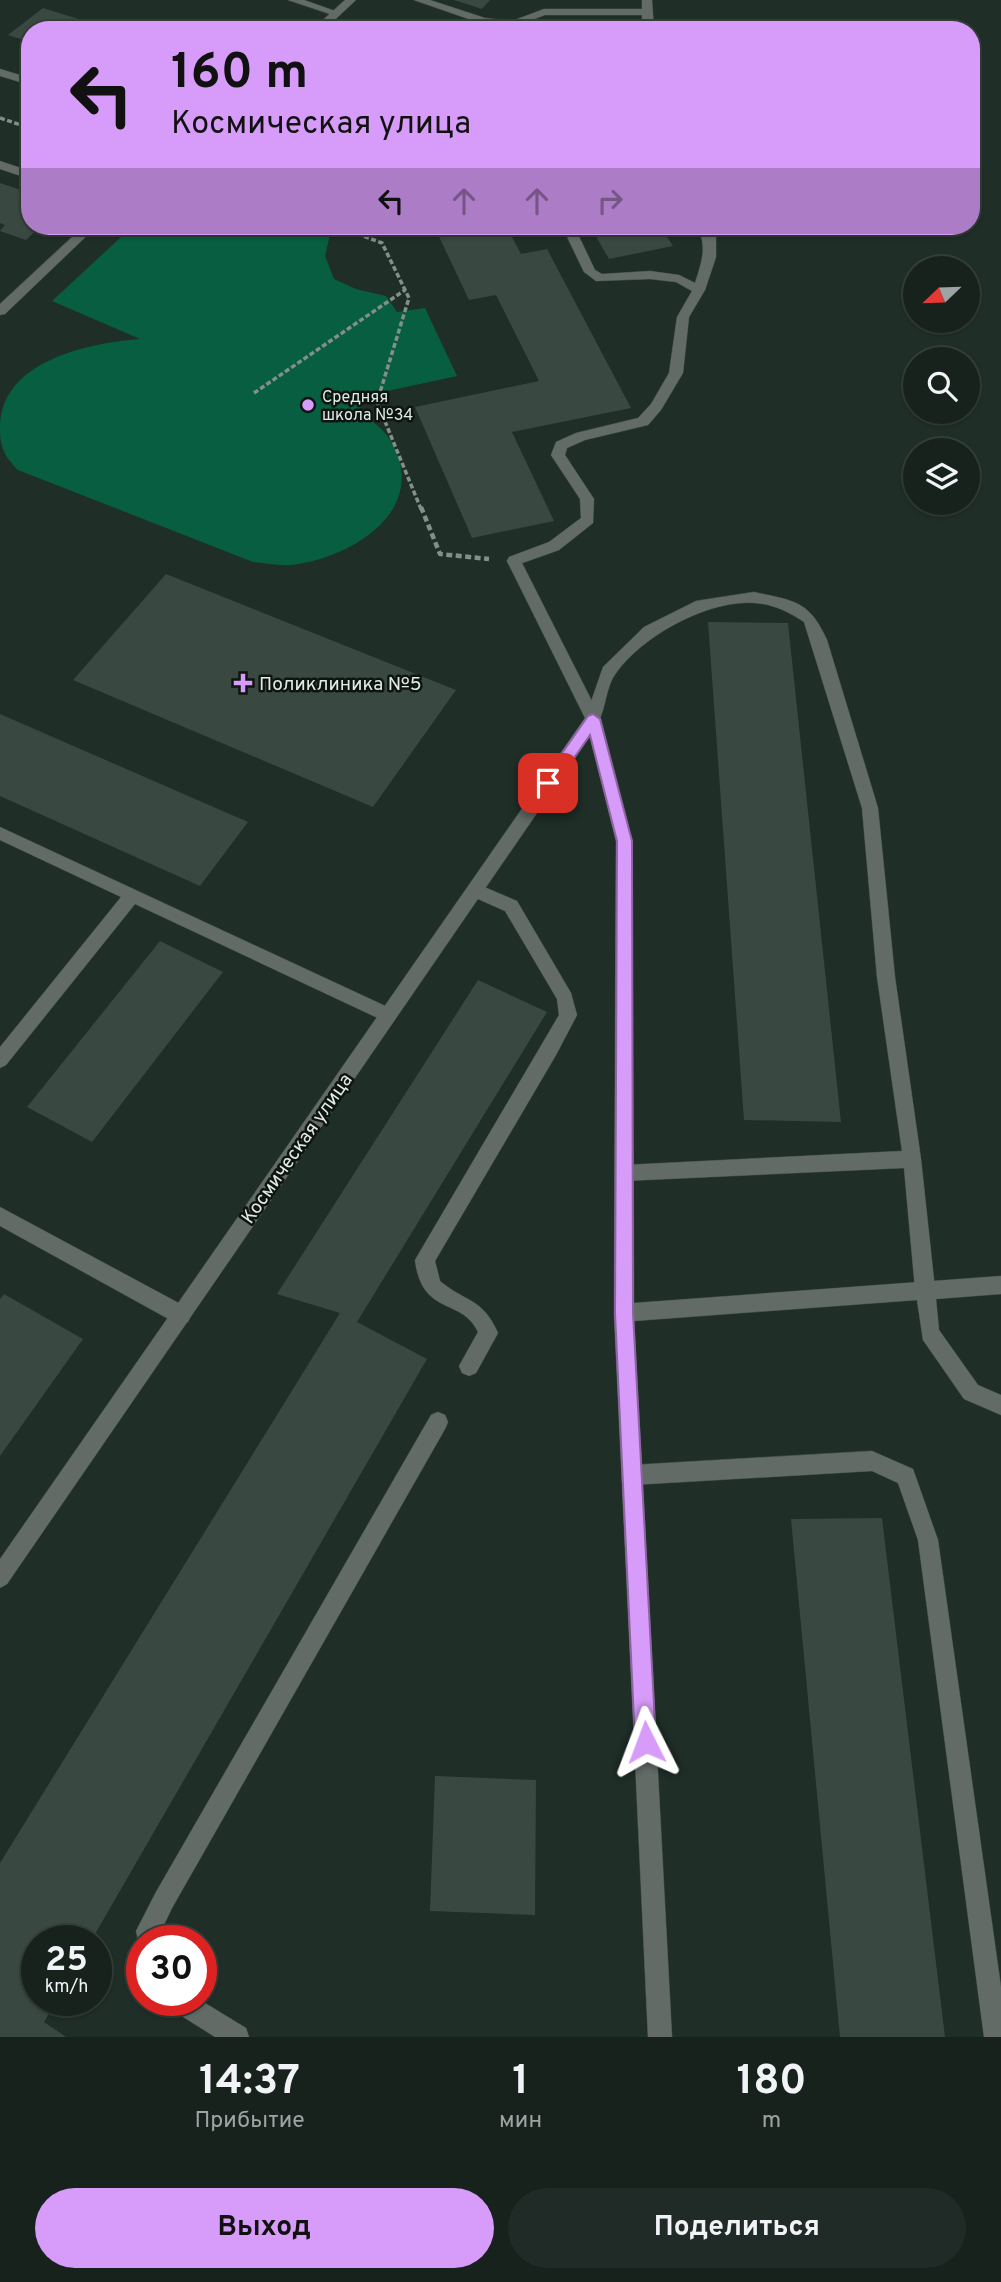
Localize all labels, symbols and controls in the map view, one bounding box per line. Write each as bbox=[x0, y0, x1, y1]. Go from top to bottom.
text: 160 m bbox=[171, 44, 308, 106]
icon: left bbox=[56, 49, 147, 140]
text: Космическая улица bbox=[171, 105, 471, 145]
icon: left bbox=[372, 182, 410, 220]
icon: ahead bbox=[445, 182, 483, 220]
icon: ahead bbox=[518, 182, 556, 220]
icon: right bbox=[591, 182, 629, 220]
north arrow bbox=[903, 256, 980, 332]
map controls bbox=[903, 256, 980, 515]
button: search bbox=[903, 347, 980, 424]
place label: Средняя школа №34 bbox=[322, 388, 413, 426]
marker: Средняя школа №34 bbox=[300, 397, 316, 413]
button: layers bbox=[903, 438, 980, 515]
marker: Поликлиника №5 bbox=[233, 673, 253, 693]
place label: Поликлиника №5 bbox=[259, 673, 422, 697]
pin bbox=[518, 753, 578, 813]
icon: arrive bbox=[529, 764, 567, 802]
street label: Космическая улица bbox=[237, 1069, 359, 1229]
position arrow bbox=[609, 1705, 683, 1779]
speed limit sign: 30 bbox=[126, 1925, 217, 2016]
text: 25 bbox=[45, 1939, 88, 1983]
text: km/h bbox=[45, 1976, 88, 1999]
text: 14:37 bbox=[199, 2056, 300, 2109]
text: 1 bbox=[512, 2056, 529, 2109]
text: 180 bbox=[736, 2056, 807, 2109]
text: Прибытие bbox=[194, 2107, 305, 2136]
text: мин bbox=[499, 2107, 542, 2136]
text: m bbox=[762, 2107, 781, 2136]
button: Выход bbox=[35, 2188, 494, 2268]
button: Поделиться bbox=[508, 2188, 966, 2268]

